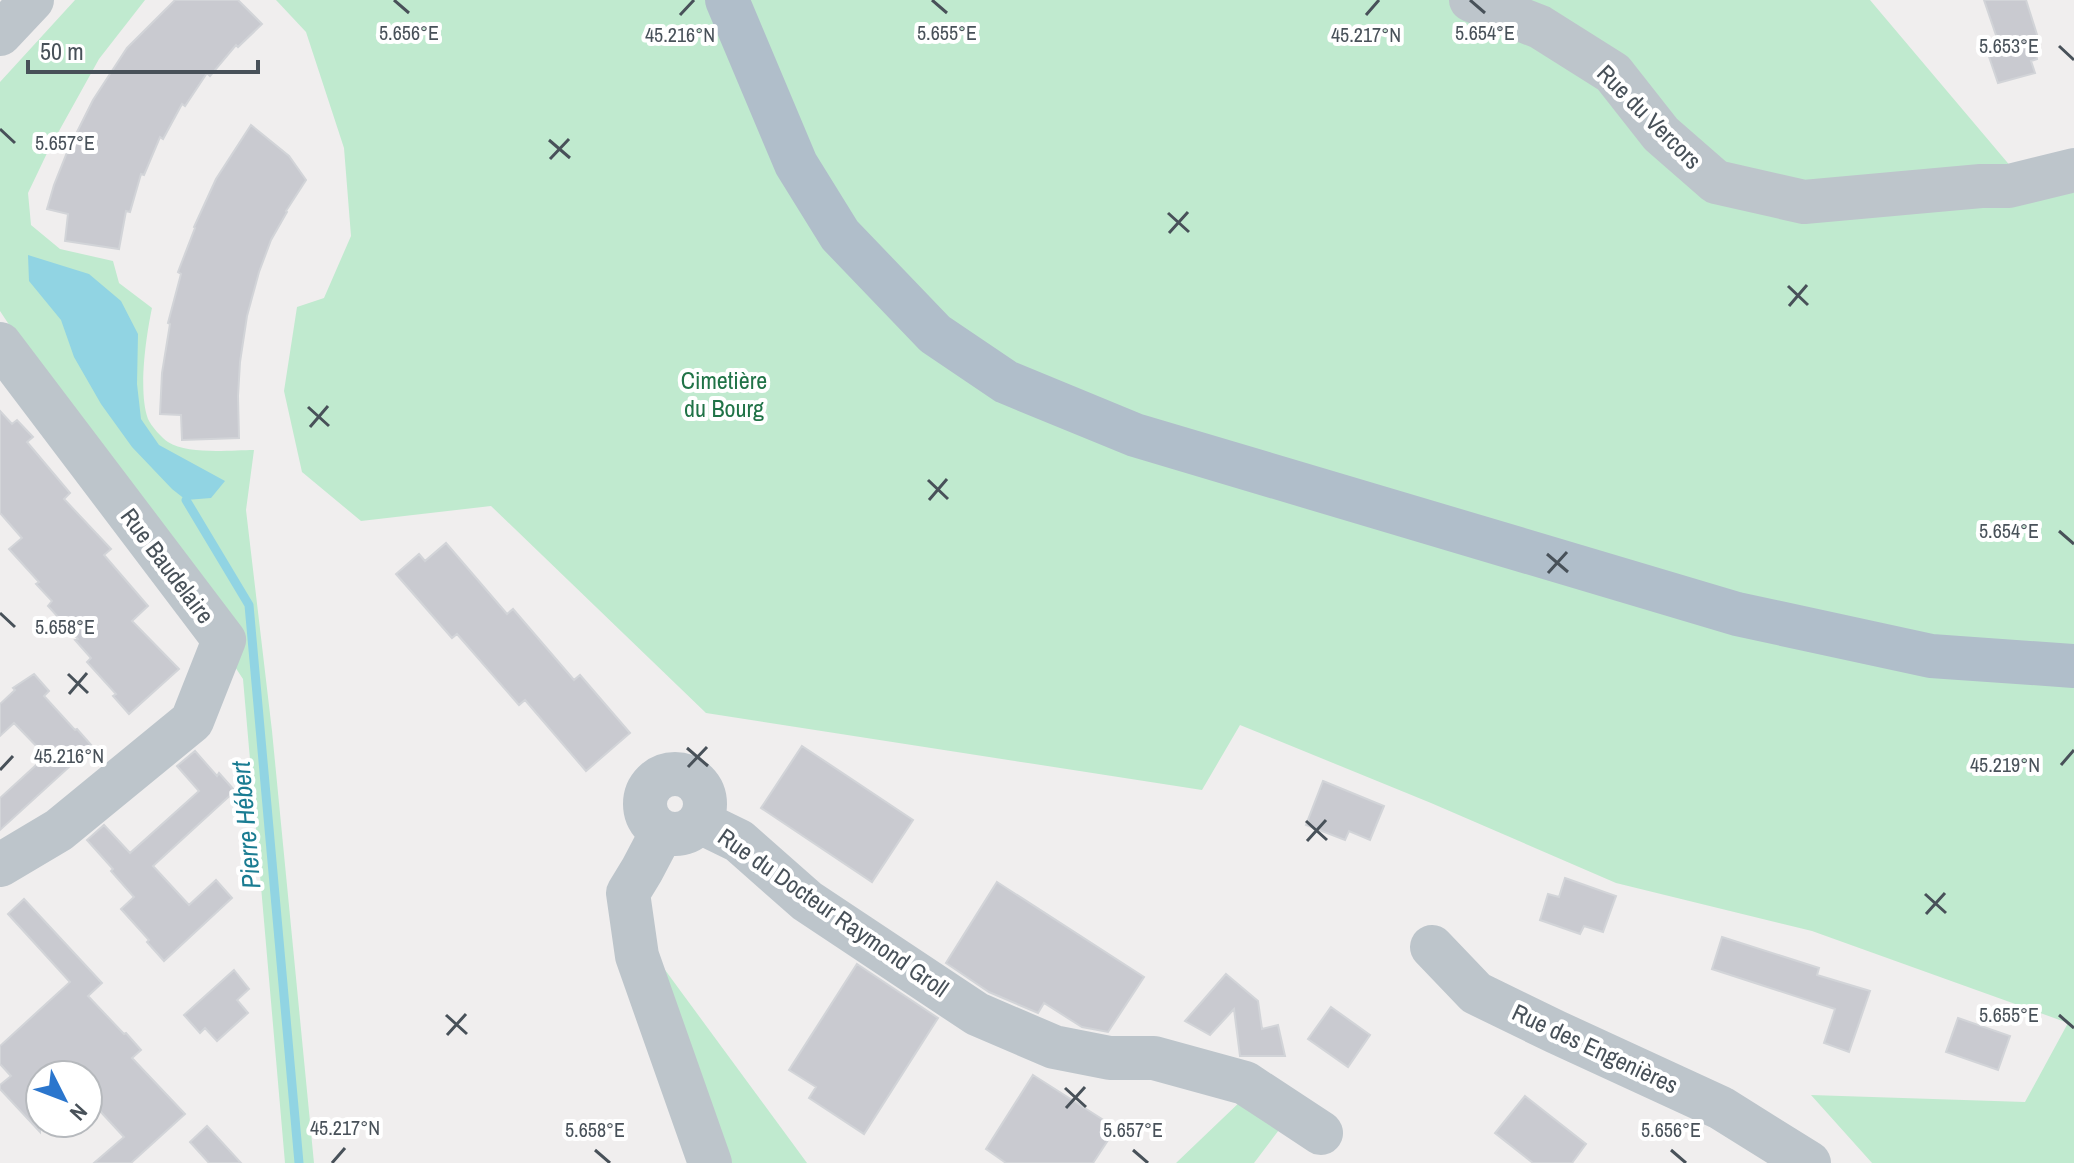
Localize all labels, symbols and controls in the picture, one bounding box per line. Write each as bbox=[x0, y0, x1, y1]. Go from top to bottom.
text: 5.656°E bbox=[379, 19, 439, 46]
text: 5.655°E bbox=[917, 19, 977, 46]
text: 5.654°E bbox=[1455, 19, 1515, 46]
text: 45.216°N bbox=[645, 21, 715, 48]
text: 45.217°N bbox=[1331, 21, 1401, 48]
scale bar bbox=[28, 24, 258, 74]
text: 5.653°E bbox=[1979, 32, 2039, 59]
text: 50 m bbox=[40, 35, 84, 67]
street label: Rue du Vercors bbox=[1590, 57, 1709, 176]
text: 5.657°E bbox=[35, 129, 95, 156]
park label: Cimetière du Bourg bbox=[681, 364, 767, 424]
street label: Rue Baudelaire bbox=[114, 501, 222, 630]
text: 5.654°E bbox=[1979, 517, 2039, 544]
text: 5.658°E bbox=[35, 613, 95, 640]
text: 45.216°N bbox=[34, 742, 104, 769]
text: 45.219°N bbox=[1970, 751, 2040, 778]
water label: Pierre Hébert bbox=[222, 759, 269, 890]
street label: Rue du Docteur Raymond Groll bbox=[712, 820, 955, 1004]
street label: Rue des Engenières bbox=[1507, 996, 1683, 1101]
text: 5.655°E bbox=[1979, 1001, 2039, 1028]
north arrow bbox=[24, 1059, 104, 1139]
text: N bbox=[63, 1098, 94, 1127]
text: 45.217°N bbox=[310, 1114, 380, 1141]
text: 5.658°E bbox=[565, 1116, 625, 1143]
text: 5.657°E bbox=[1103, 1116, 1163, 1143]
text: 5.656°E bbox=[1641, 1116, 1701, 1143]

